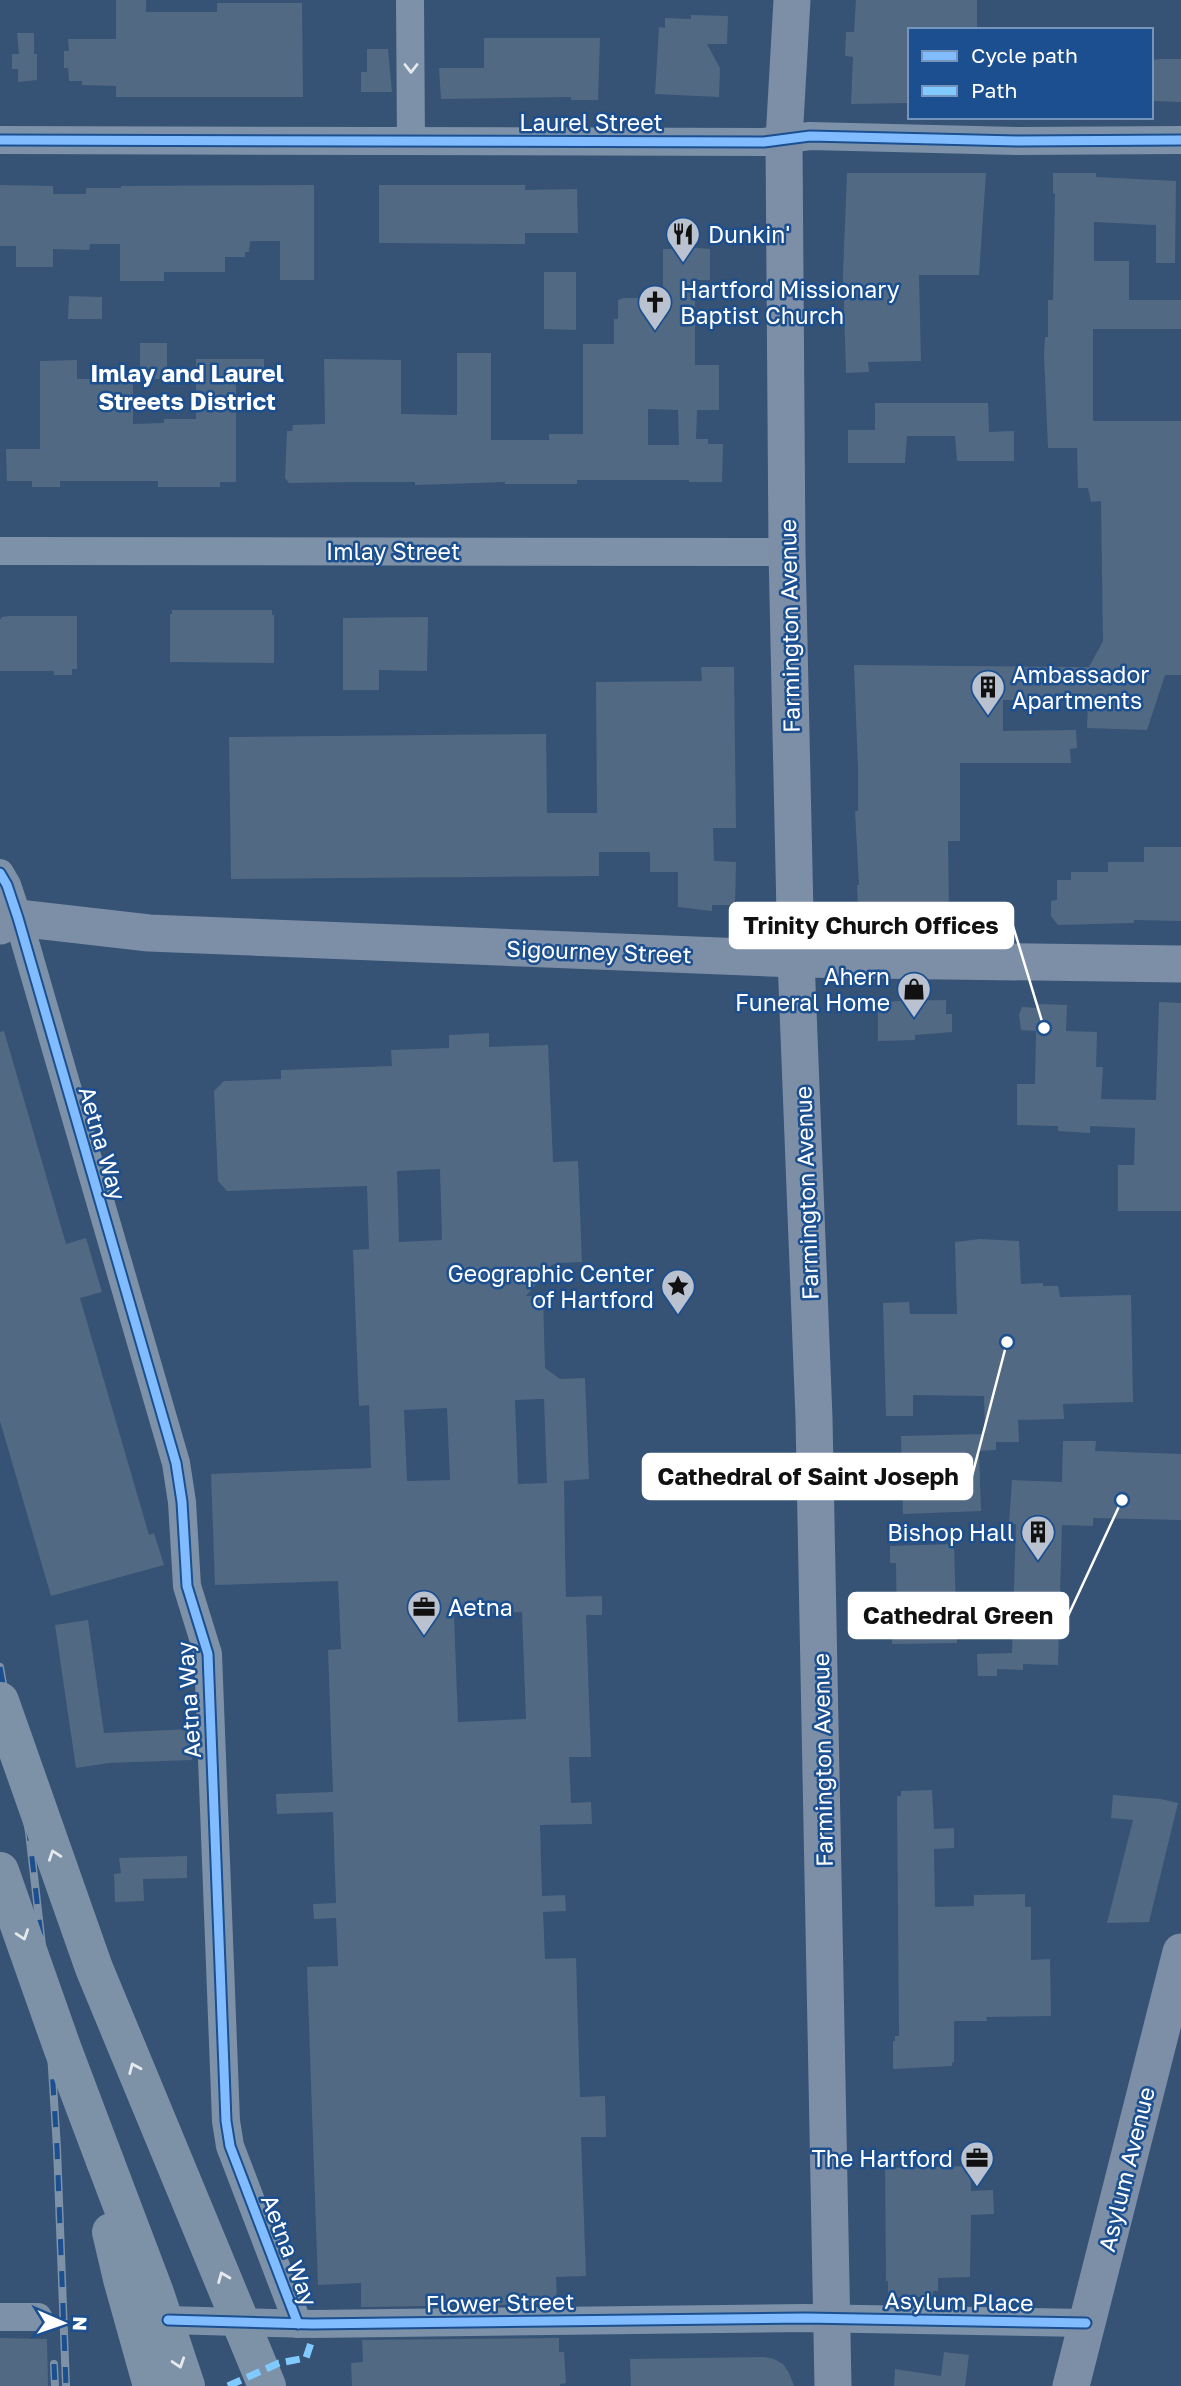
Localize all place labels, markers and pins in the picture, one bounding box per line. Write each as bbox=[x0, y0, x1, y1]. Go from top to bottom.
restaurant icon: Dunkin' bbox=[664, 215, 702, 264]
place label: Dunkin' bbox=[708, 220, 790, 248]
place label: Hartford Missionary Baptist Church bbox=[680, 275, 900, 329]
church icon: Hartford Missionary Baptist Church bbox=[636, 283, 674, 332]
place label: Ambassador Apartments bbox=[1012, 660, 1149, 714]
building icon: Ambassador Apartments bbox=[969, 668, 1007, 717]
callout: Trinity Church Offices bbox=[730, 903, 1013, 948]
place label: Ahern Funeral Home bbox=[735, 962, 890, 1016]
shop icon: Ahern Funeral Home bbox=[895, 970, 933, 1019]
place label: Geographic Center of Hartford bbox=[448, 1259, 654, 1313]
place icon: Geographic Center of Hartford bbox=[659, 1267, 697, 1316]
callout: Cathedral of Saint Joseph bbox=[643, 1454, 972, 1499]
building icon: Bishop Hall bbox=[1019, 1513, 1057, 1562]
place label: Bishop Hall bbox=[887, 1518, 1014, 1546]
office icon: Aetna bbox=[405, 1588, 443, 1637]
place label: Aetna bbox=[448, 1593, 513, 1621]
callout: Cathedral Green bbox=[849, 1593, 1068, 1638]
office icon: The Hartford bbox=[958, 2139, 996, 2188]
place label: The Hartford bbox=[812, 2144, 953, 2172]

